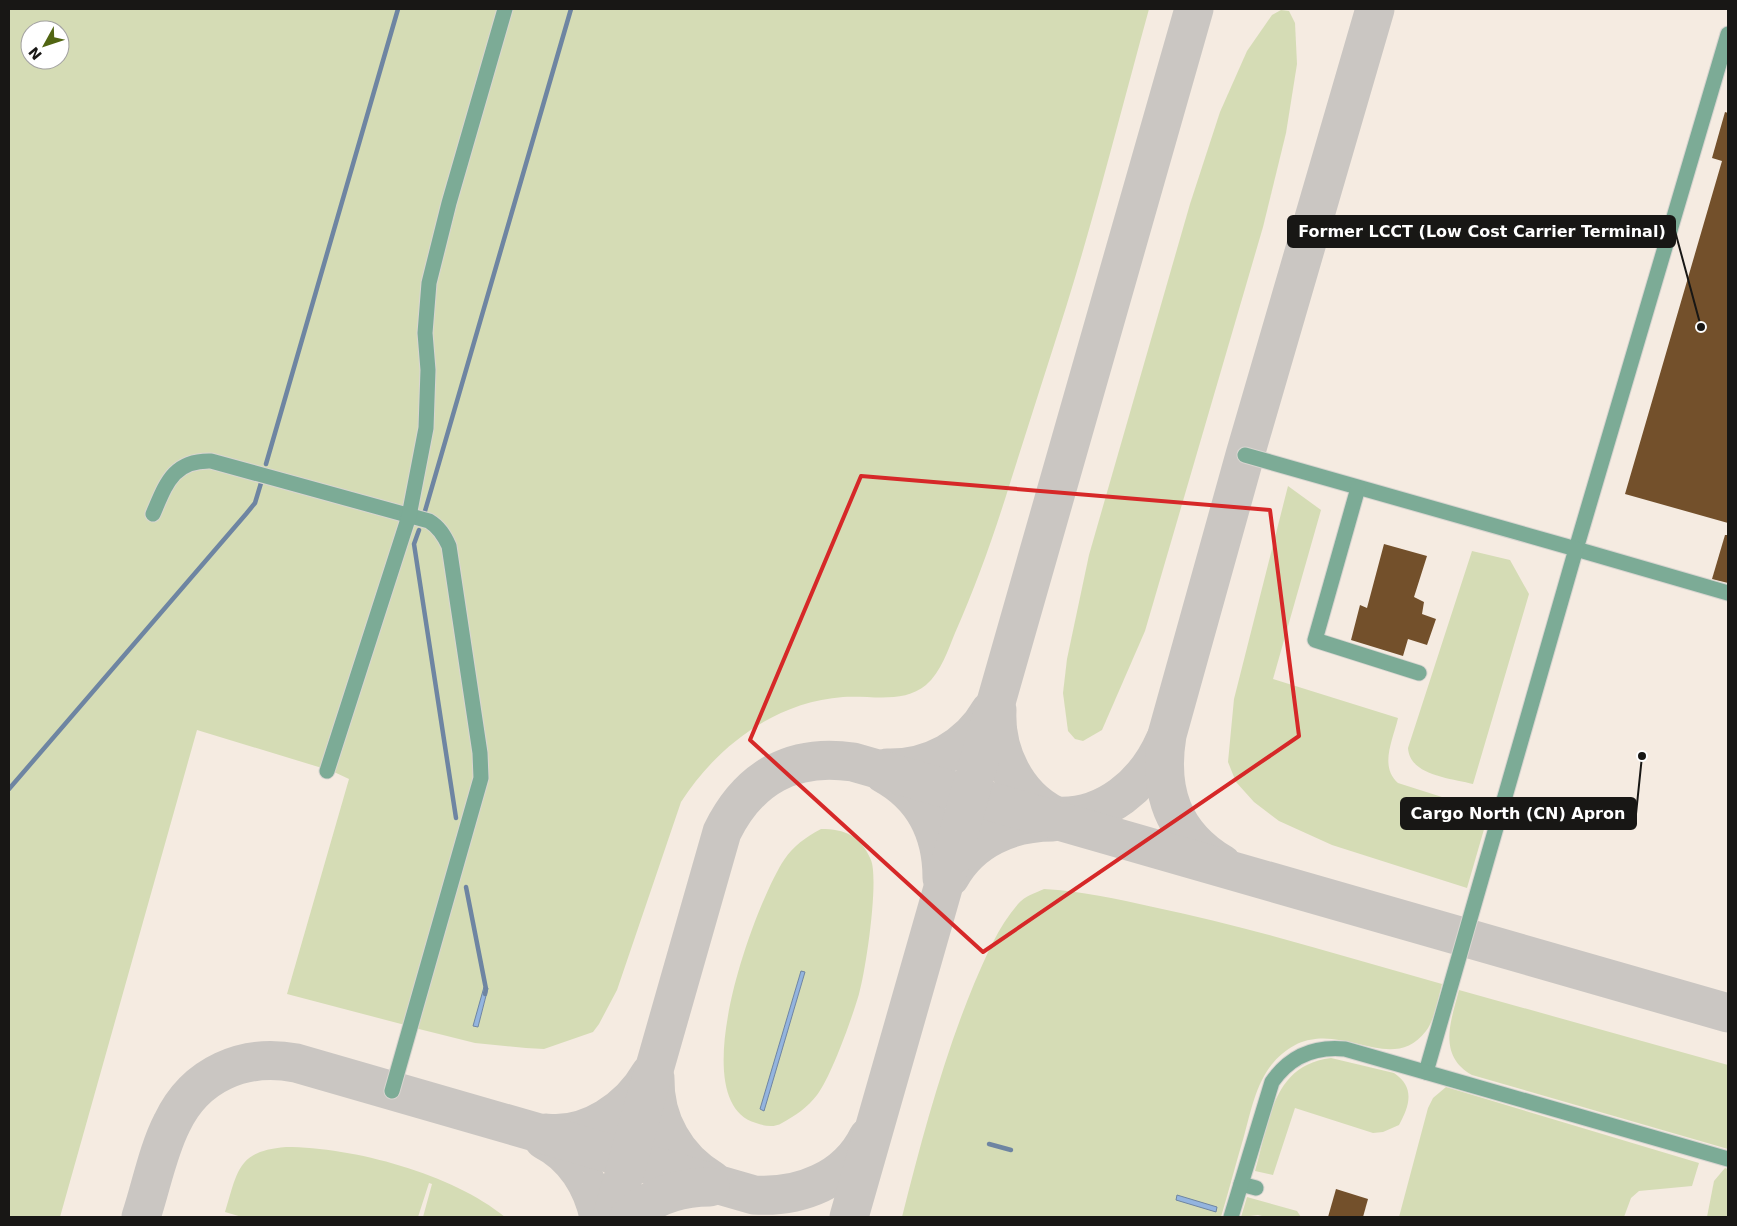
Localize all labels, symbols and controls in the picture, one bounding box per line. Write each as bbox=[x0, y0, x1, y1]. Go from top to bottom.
north arrow bbox=[20, 20, 70, 70]
text: N bbox=[25, 44, 45, 63]
callout: Former LCCT (Low Cost Carrier Terminal) bbox=[1288, 216, 1675, 247]
text: Former LCCT (Low Cost Carrier Terminal) bbox=[1298, 222, 1666, 241]
callout: Cargo North (CN) Apron bbox=[1401, 798, 1636, 829]
text: Cargo North (CN) Apron bbox=[1411, 804, 1625, 823]

